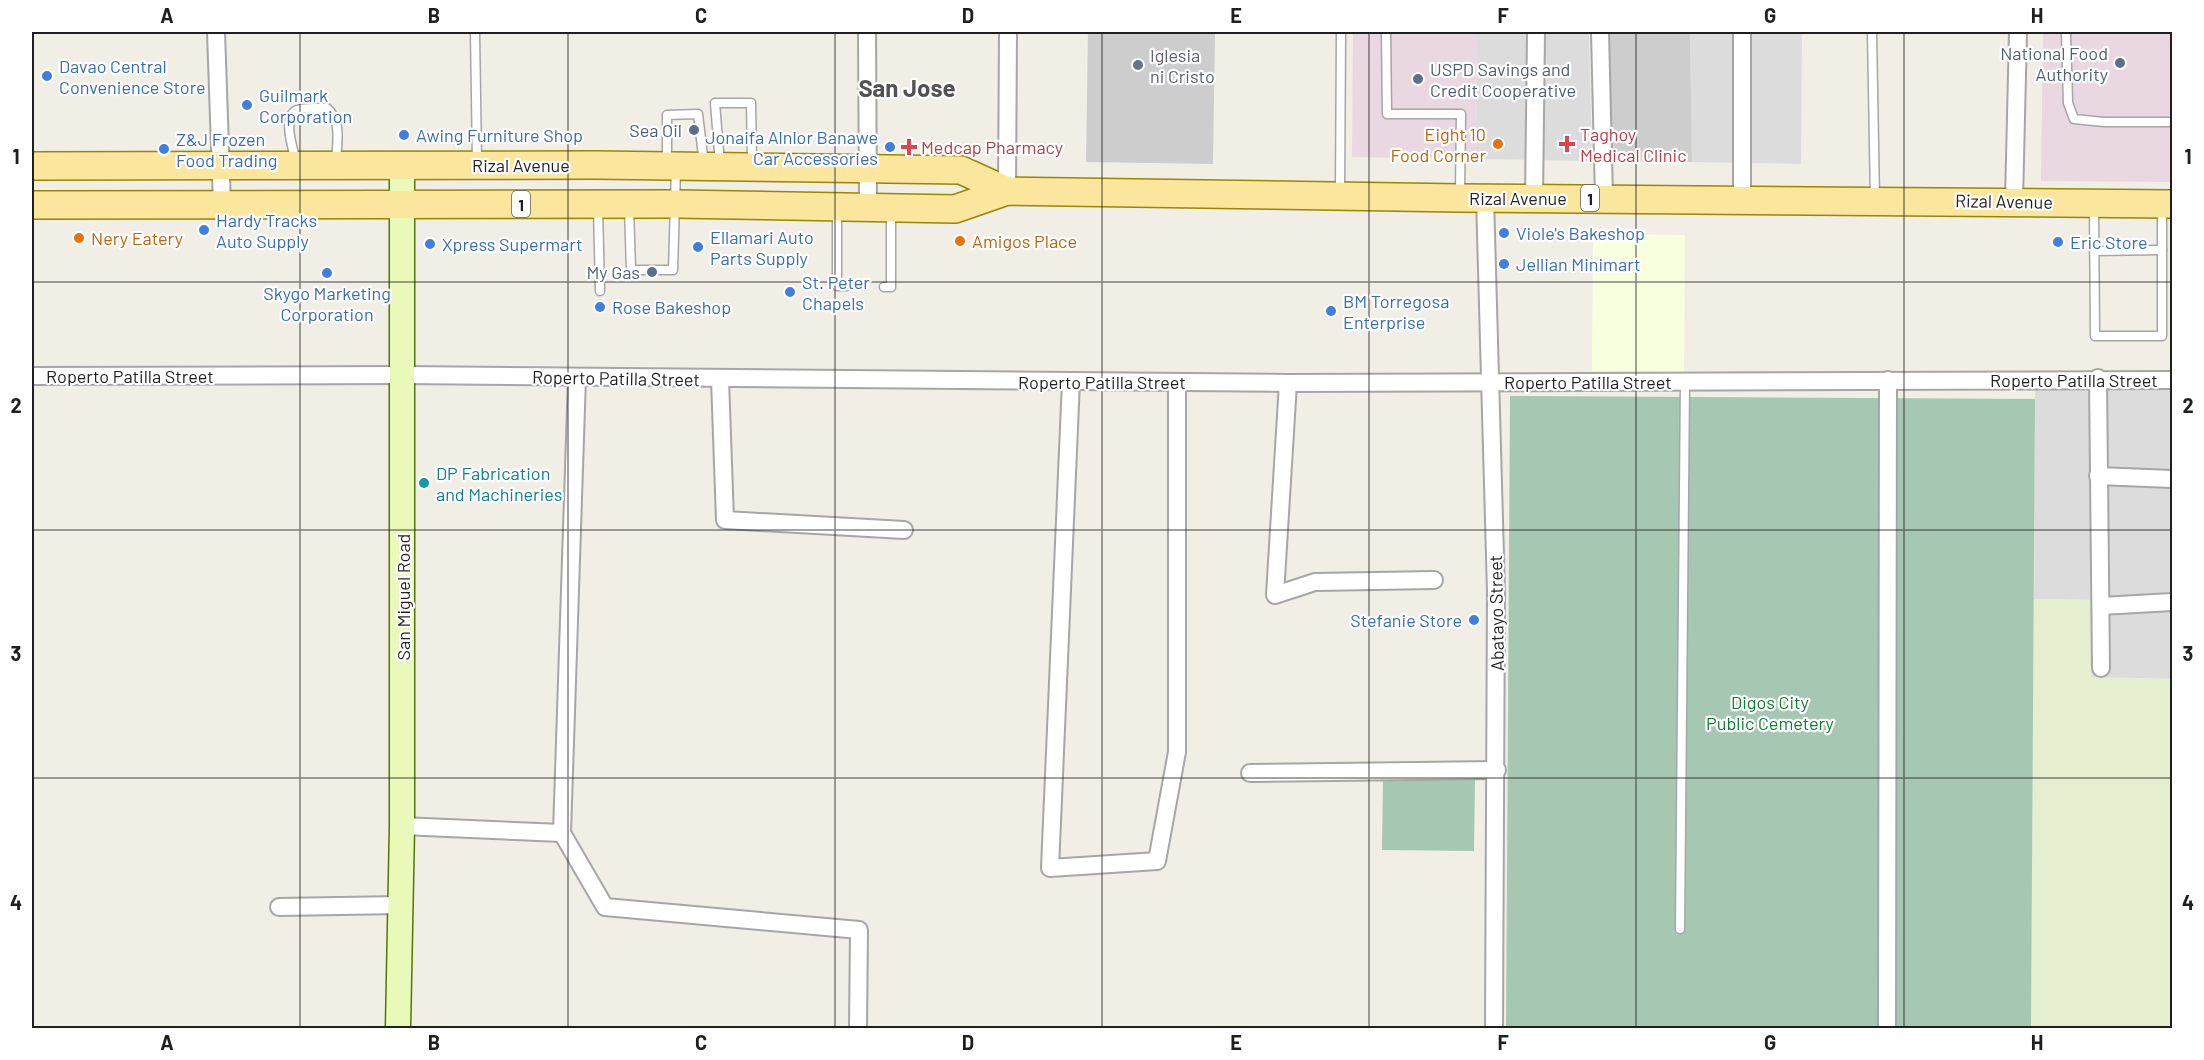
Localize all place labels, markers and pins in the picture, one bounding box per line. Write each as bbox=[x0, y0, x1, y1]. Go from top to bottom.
place label: National Food Authority bbox=[2000, 42, 2108, 85]
place label: Iglesia ni Cristo bbox=[1150, 44, 1215, 87]
place label: Davao Central Convenience Store bbox=[59, 55, 206, 98]
marker: National Food Authority bbox=[2113, 56, 2127, 70]
marker: Iglesia ni Cristo bbox=[1131, 58, 1145, 72]
place label: USPD Savings and Credit Cooperative bbox=[1430, 58, 1576, 101]
marker: Davao Central Convenience Store bbox=[40, 69, 54, 83]
marker: USPD Savings and Credit Cooperative bbox=[1411, 72, 1425, 86]
place label: Guilmark Corporation bbox=[259, 84, 352, 127]
marker: Guilmark Corporation bbox=[240, 98, 254, 112]
place label: Sea Oil bbox=[629, 119, 682, 141]
marker: Sea Oil bbox=[687, 123, 701, 137]
place label: Eight 10 Food Corner bbox=[1390, 123, 1486, 166]
place label: Taghoy Medical Clinic bbox=[1580, 123, 1687, 166]
place label: Awing Furniture Shop bbox=[416, 124, 583, 146]
place label: Jonaifa Alnlor Banawe Car Accessories bbox=[705, 126, 878, 169]
place label: Z&J Frozen Food Trading bbox=[176, 128, 277, 171]
marker: Awing Furniture Shop bbox=[397, 128, 411, 142]
marker: Taghoy Medical Clinic bbox=[1558, 135, 1576, 153]
place label: Medcap Pharmacy bbox=[921, 136, 1063, 158]
marker: Eight 10 Food Corner bbox=[1491, 137, 1505, 151]
marker: Jonaifa Alnlor Banawe Car Accessories bbox=[883, 140, 897, 154]
marker: Medcap Pharmacy bbox=[902, 140, 916, 154]
marker: Z&J Frozen Food Trading bbox=[157, 142, 171, 156]
place label: Hardy Tracks Auto Supply bbox=[216, 209, 317, 252]
place label: Viole's Bakeshop bbox=[1516, 222, 1645, 244]
marker: Hardy Tracks Auto Supply bbox=[197, 223, 211, 237]
place label: Ellamari Auto Parts Supply bbox=[710, 226, 814, 269]
marker: Viole's Bakeshop bbox=[1497, 226, 1511, 240]
place label: Nery Eatery bbox=[91, 227, 183, 249]
place label: Amigos Place bbox=[972, 230, 1077, 252]
marker: Nery Eatery bbox=[72, 231, 86, 245]
place label: Eric Store bbox=[2070, 231, 2148, 253]
place label: Xpress Supermart bbox=[442, 233, 583, 255]
marker: Amigos Place bbox=[953, 234, 967, 248]
marker: Eric Store bbox=[2051, 235, 2065, 249]
marker: Xpress Supermart bbox=[423, 237, 437, 251]
marker: Ellamari Auto Parts Supply bbox=[691, 240, 705, 254]
place label: Jellian Minimart bbox=[1516, 253, 1641, 275]
marker: Jellian Minimart bbox=[1497, 257, 1511, 271]
place label: My Gas bbox=[586, 261, 640, 283]
marker: My Gas bbox=[645, 265, 659, 279]
marker: Skygo Marketing Corporation bbox=[320, 266, 334, 280]
place label: St. Peter Chapels bbox=[802, 271, 870, 314]
place label: Skygo Marketing Corporation bbox=[263, 282, 391, 325]
marker: St. Peter Chapels bbox=[783, 285, 797, 299]
place label: BM Torregosa Enterprise bbox=[1343, 290, 1449, 333]
place label: Rose Bakeshop bbox=[612, 296, 731, 318]
marker: Rose Bakeshop bbox=[593, 300, 607, 314]
marker: BM Torregosa Enterprise bbox=[1324, 304, 1338, 318]
place label: DP Fabrication and Machineries bbox=[436, 462, 562, 505]
marker: DP Fabrication and Machineries bbox=[417, 476, 431, 490]
place label: Stefanie Store bbox=[1350, 609, 1462, 631]
marker: Stefanie Store bbox=[1467, 613, 1481, 627]

